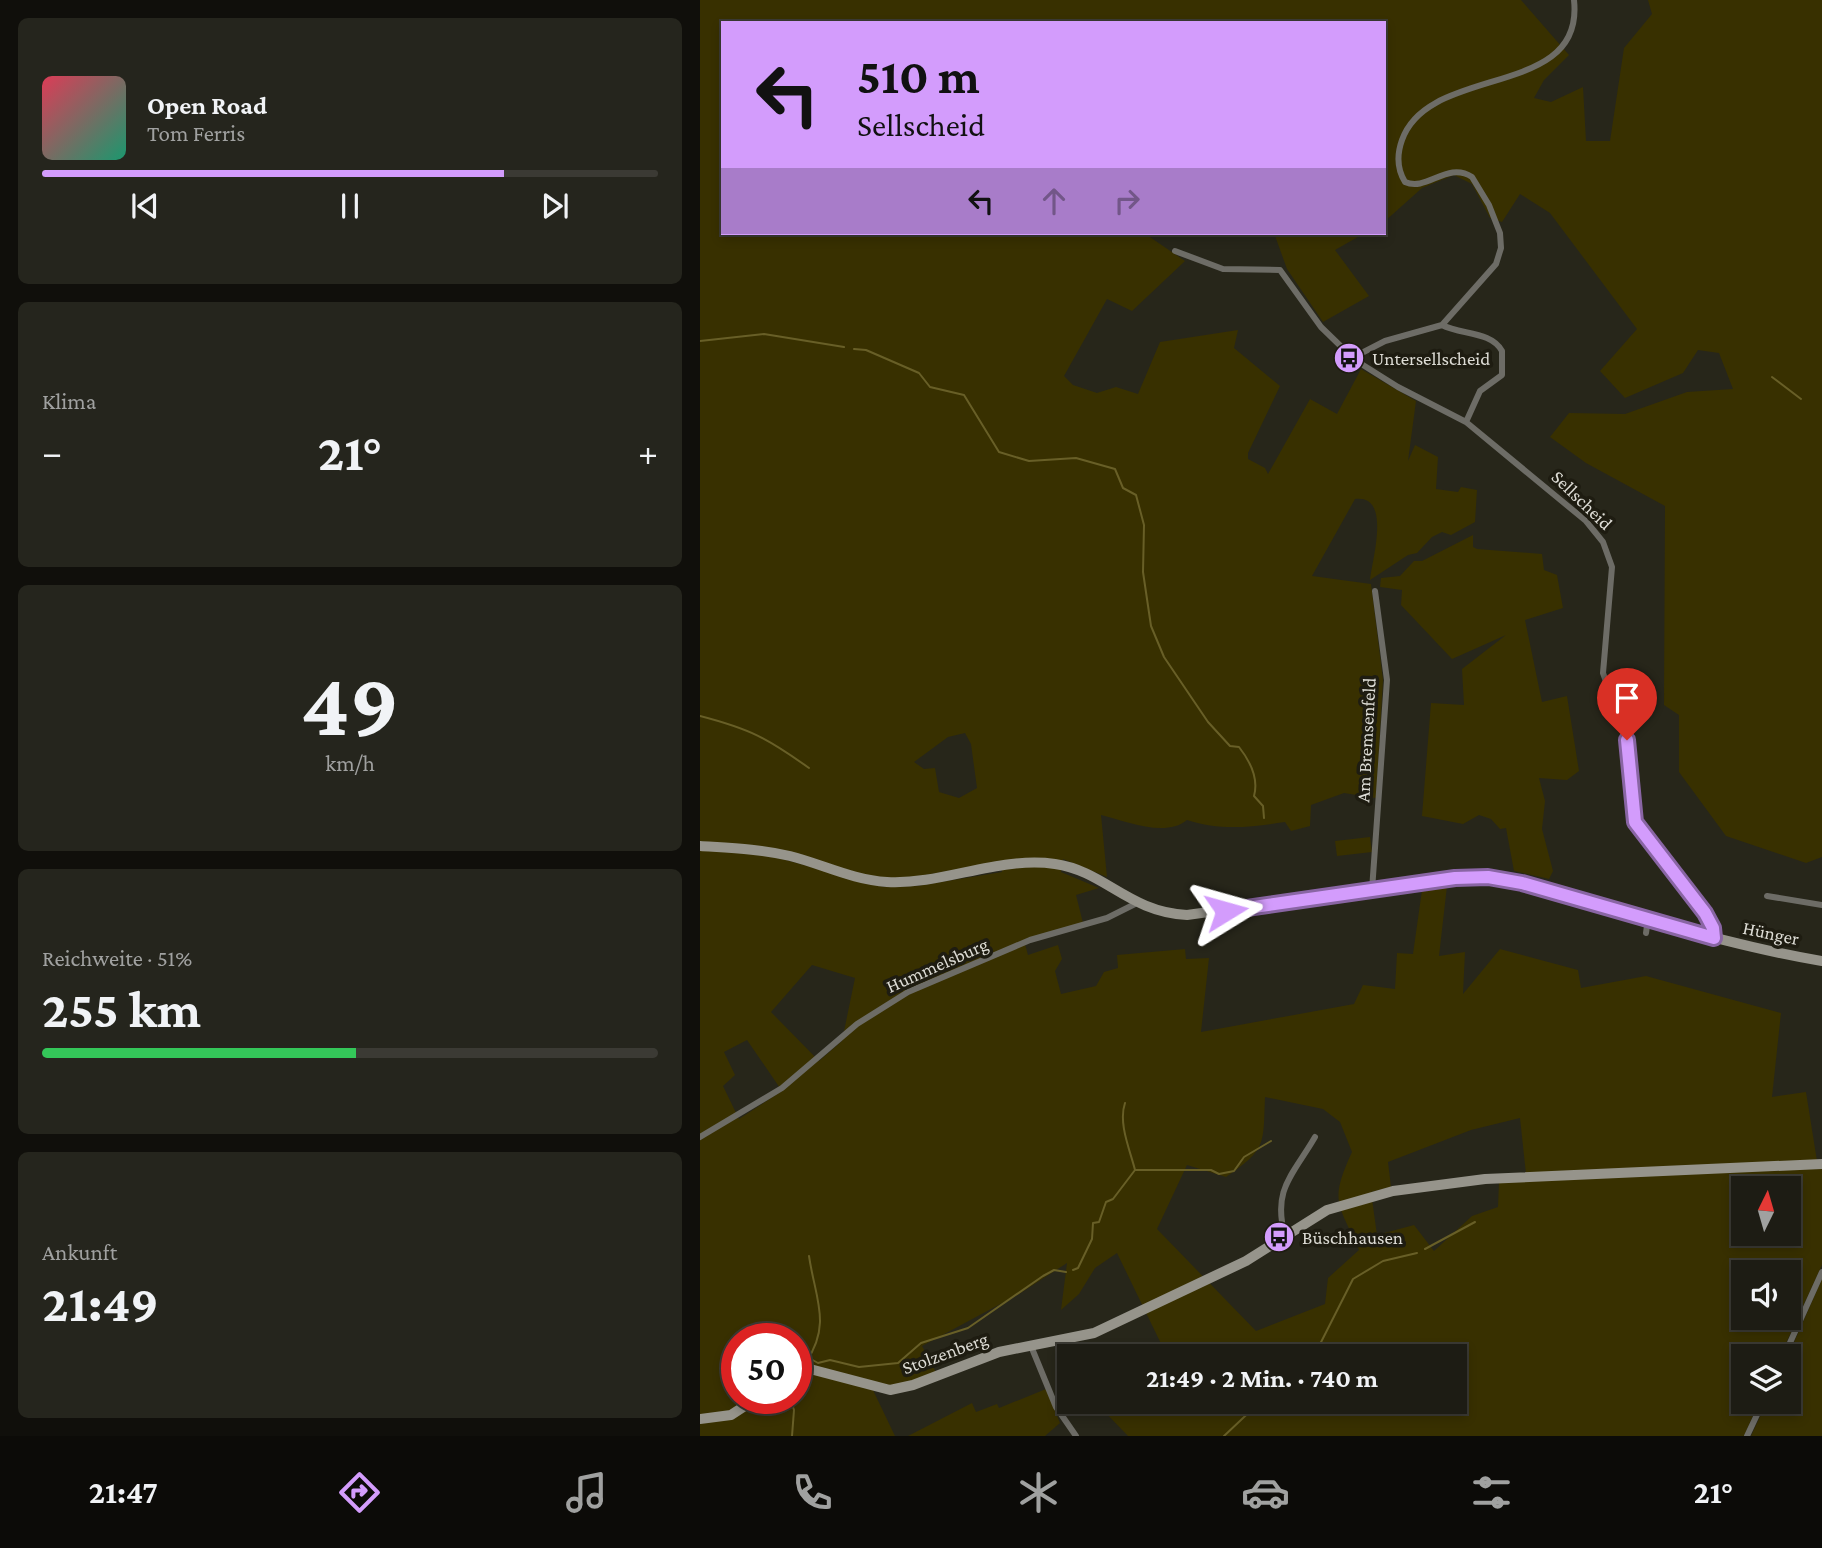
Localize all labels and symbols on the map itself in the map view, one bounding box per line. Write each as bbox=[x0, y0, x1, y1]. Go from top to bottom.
bus stop icon: Untersellscheid bbox=[1332, 341, 1366, 375]
place label: Untersellscheid bbox=[1372, 348, 1490, 369]
street label: Sellscheid bbox=[1547, 466, 1617, 534]
pin bbox=[1597, 668, 1657, 740]
street label: Am Bremsenfeld bbox=[1352, 677, 1380, 803]
position arrow bbox=[1189, 874, 1263, 948]
street label: Hünger bbox=[1741, 917, 1801, 949]
street label: Hummelsburg bbox=[883, 933, 991, 997]
north arrow bbox=[1731, 1176, 1801, 1246]
bus stop icon: Büschhausen bbox=[1262, 1220, 1296, 1254]
place label: Büschhausen bbox=[1302, 1227, 1403, 1248]
speed limit sign: 50 bbox=[721, 1323, 812, 1414]
street label: Stolzenberg bbox=[899, 1328, 991, 1378]

